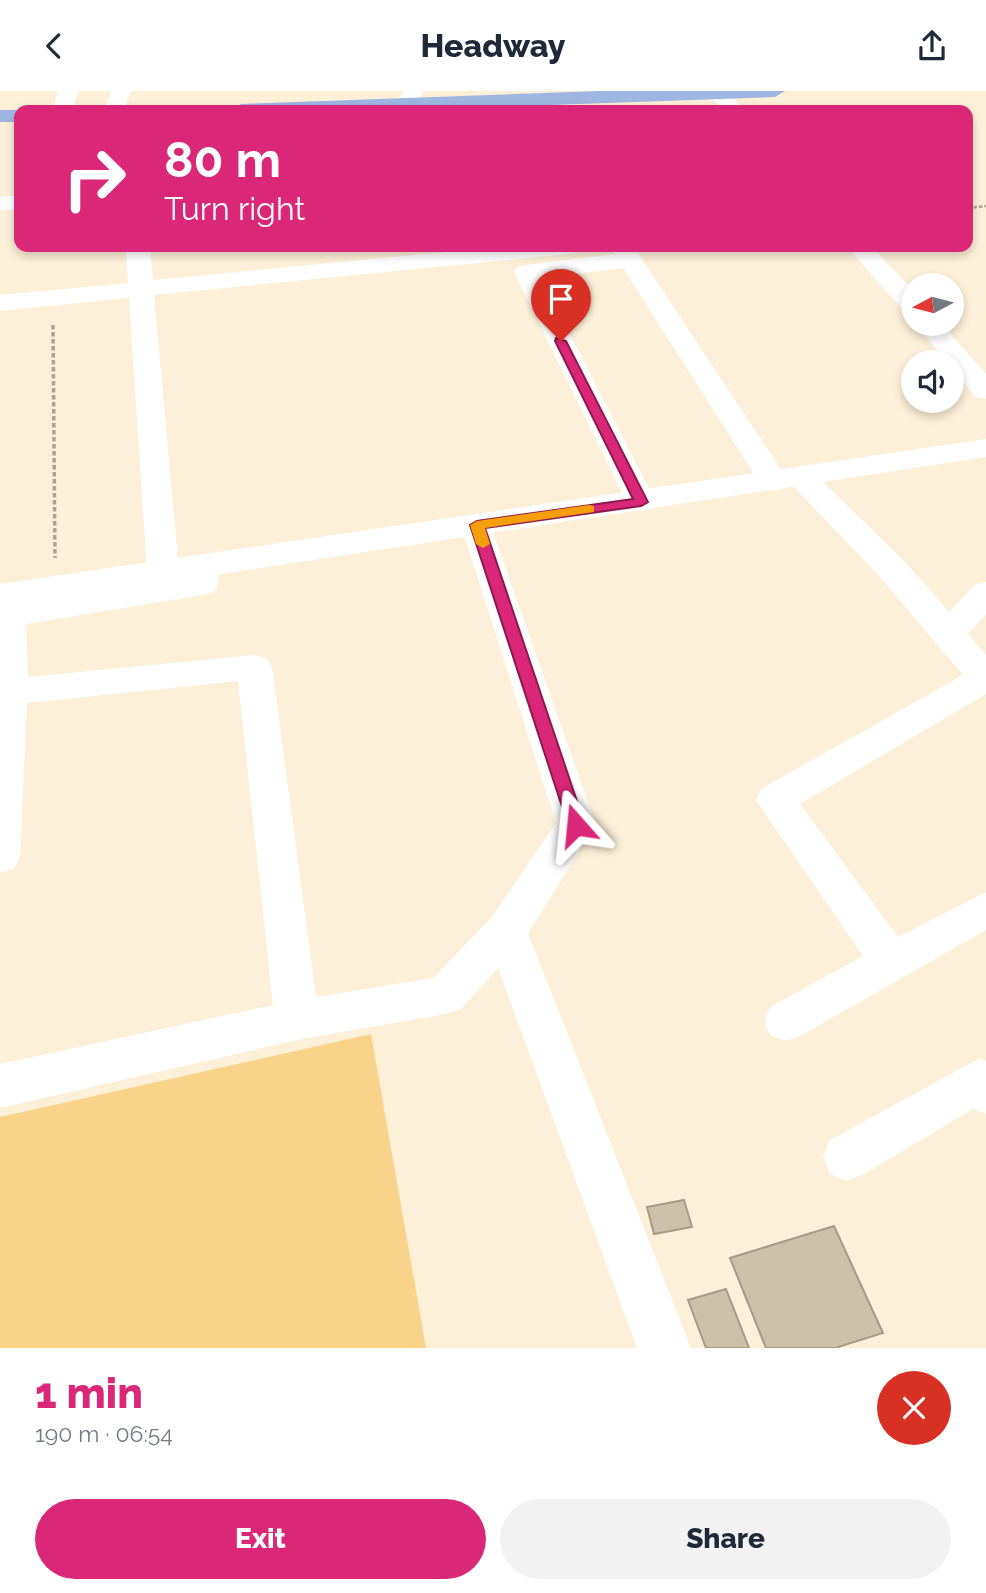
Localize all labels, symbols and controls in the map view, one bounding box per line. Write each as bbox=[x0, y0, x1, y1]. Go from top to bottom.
icon: back bbox=[35, 27, 73, 65]
text: Headway bbox=[421, 27, 566, 64]
icon: share bbox=[913, 27, 951, 65]
text: 80 m bbox=[164, 131, 281, 188]
icon: right bbox=[49, 133, 140, 224]
text: Turn right bbox=[164, 190, 305, 227]
pin bbox=[531, 269, 591, 341]
north arrow bbox=[901, 273, 964, 336]
map controls bbox=[901, 273, 964, 413]
icon: arrive bbox=[542, 280, 580, 318]
button: sound bbox=[901, 350, 964, 413]
position arrow bbox=[539, 788, 613, 862]
text: 1 min bbox=[35, 1369, 143, 1418]
button: close bbox=[877, 1371, 951, 1445]
text: 190 m · 06:54 bbox=[35, 1420, 173, 1447]
button: Exit bbox=[35, 1499, 486, 1579]
button: Share bbox=[500, 1499, 951, 1579]

